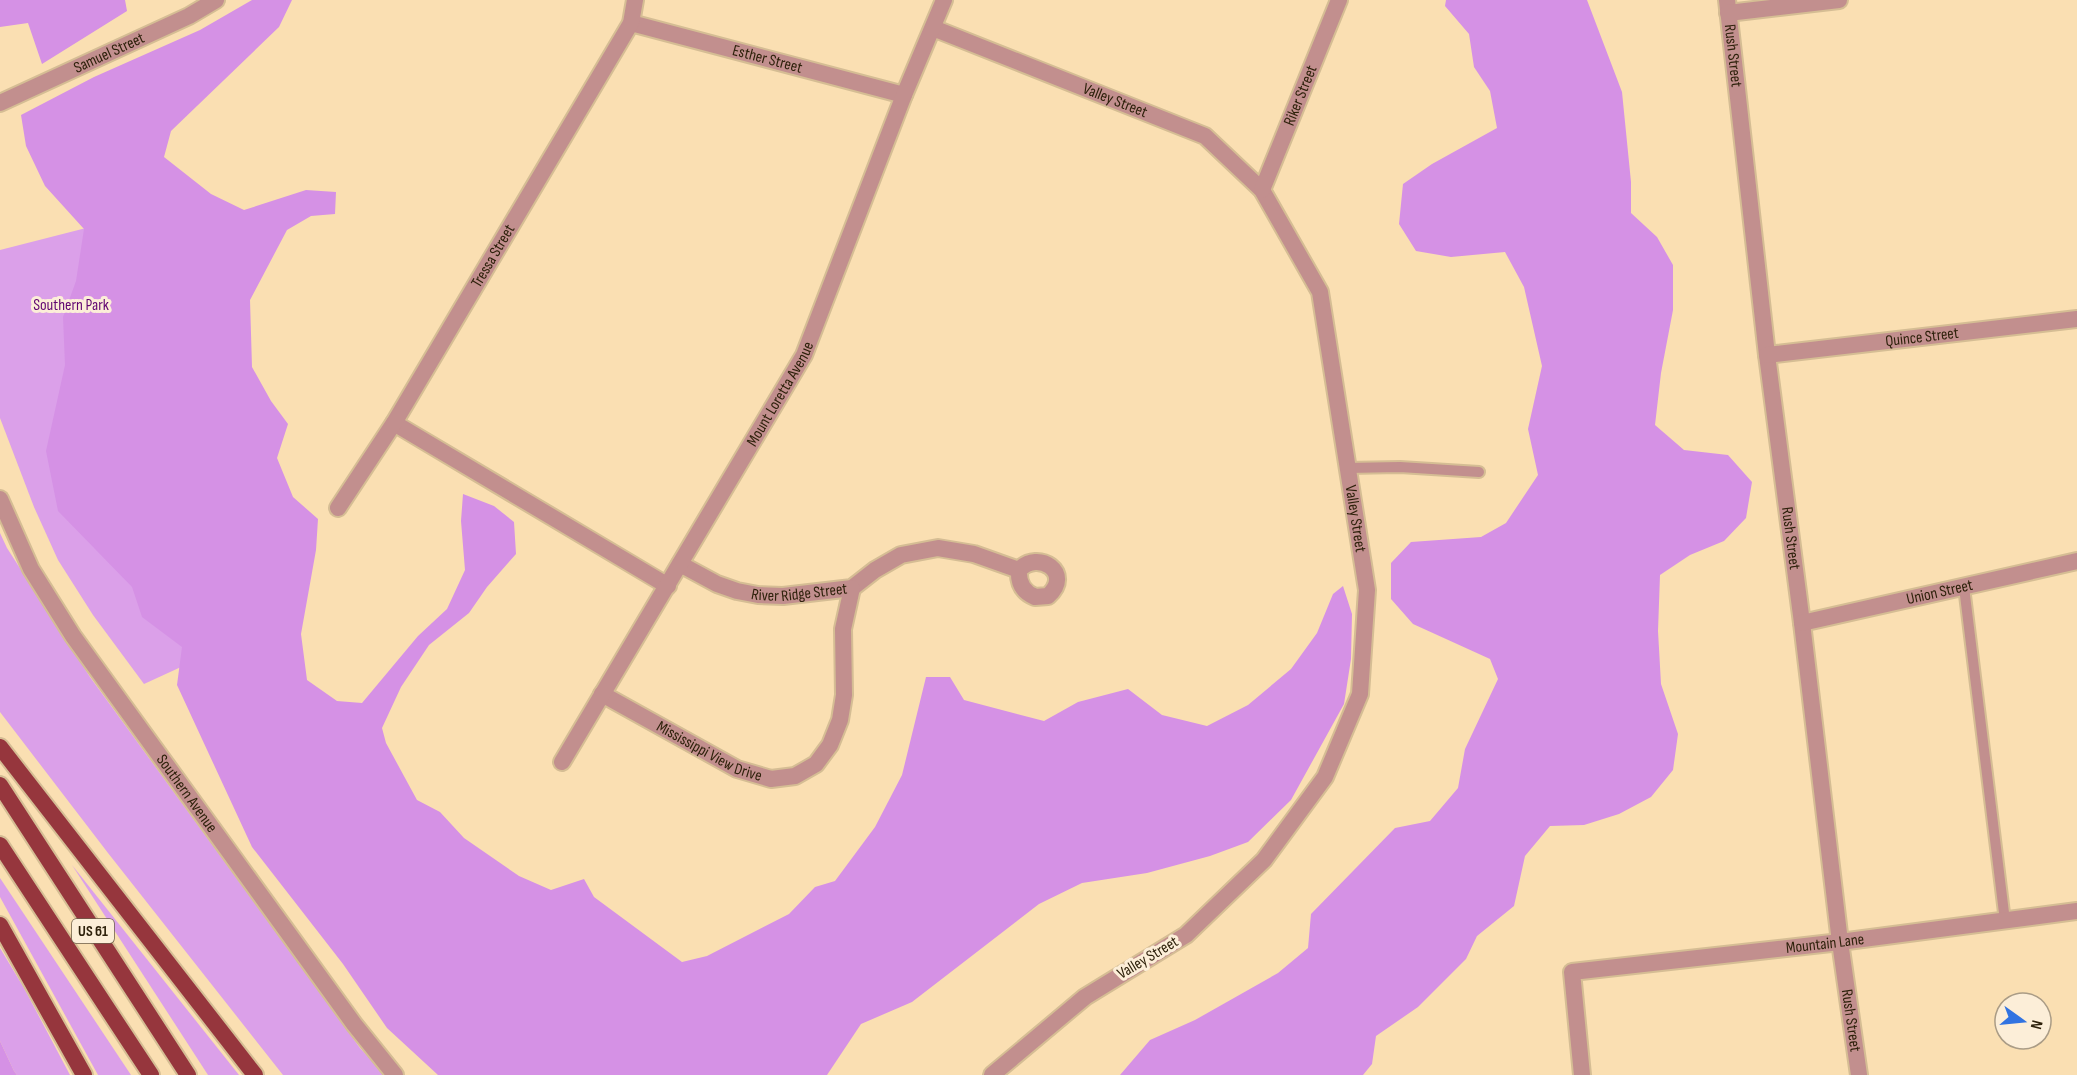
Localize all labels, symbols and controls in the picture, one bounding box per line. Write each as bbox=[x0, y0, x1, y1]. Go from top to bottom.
street label: Rush Street bbox=[1720, 23, 1746, 88]
street label: Samuel Street bbox=[71, 28, 148, 77]
street label: Esther Street bbox=[730, 41, 804, 77]
street label: Riker Street bbox=[1280, 62, 1321, 129]
street label: Valley Street bbox=[1080, 79, 1150, 122]
street label: Tressa Street bbox=[467, 221, 519, 291]
park label: Southern Park bbox=[33, 296, 109, 315]
street label: Quince Street bbox=[1884, 323, 1960, 351]
street label: Mount Loretta Avenue bbox=[742, 339, 818, 450]
street label: Valley Street bbox=[1341, 484, 1370, 554]
street label: Rush Street bbox=[1777, 506, 1804, 571]
street label: Union Street bbox=[1904, 575, 1975, 609]
street label: River Ridge Street bbox=[750, 579, 848, 606]
street label: Mississippi View Drive bbox=[653, 717, 764, 785]
street label: Southern Avenue bbox=[152, 751, 222, 836]
road number: US 61 bbox=[72, 919, 114, 943]
street label: Mountain Lane bbox=[1785, 929, 1865, 957]
street label: Valley Street bbox=[1114, 932, 1182, 984]
street label: Rush Street bbox=[1837, 988, 1865, 1053]
north arrow bbox=[1993, 991, 2053, 1051]
text: N bbox=[2026, 1018, 2046, 1031]

